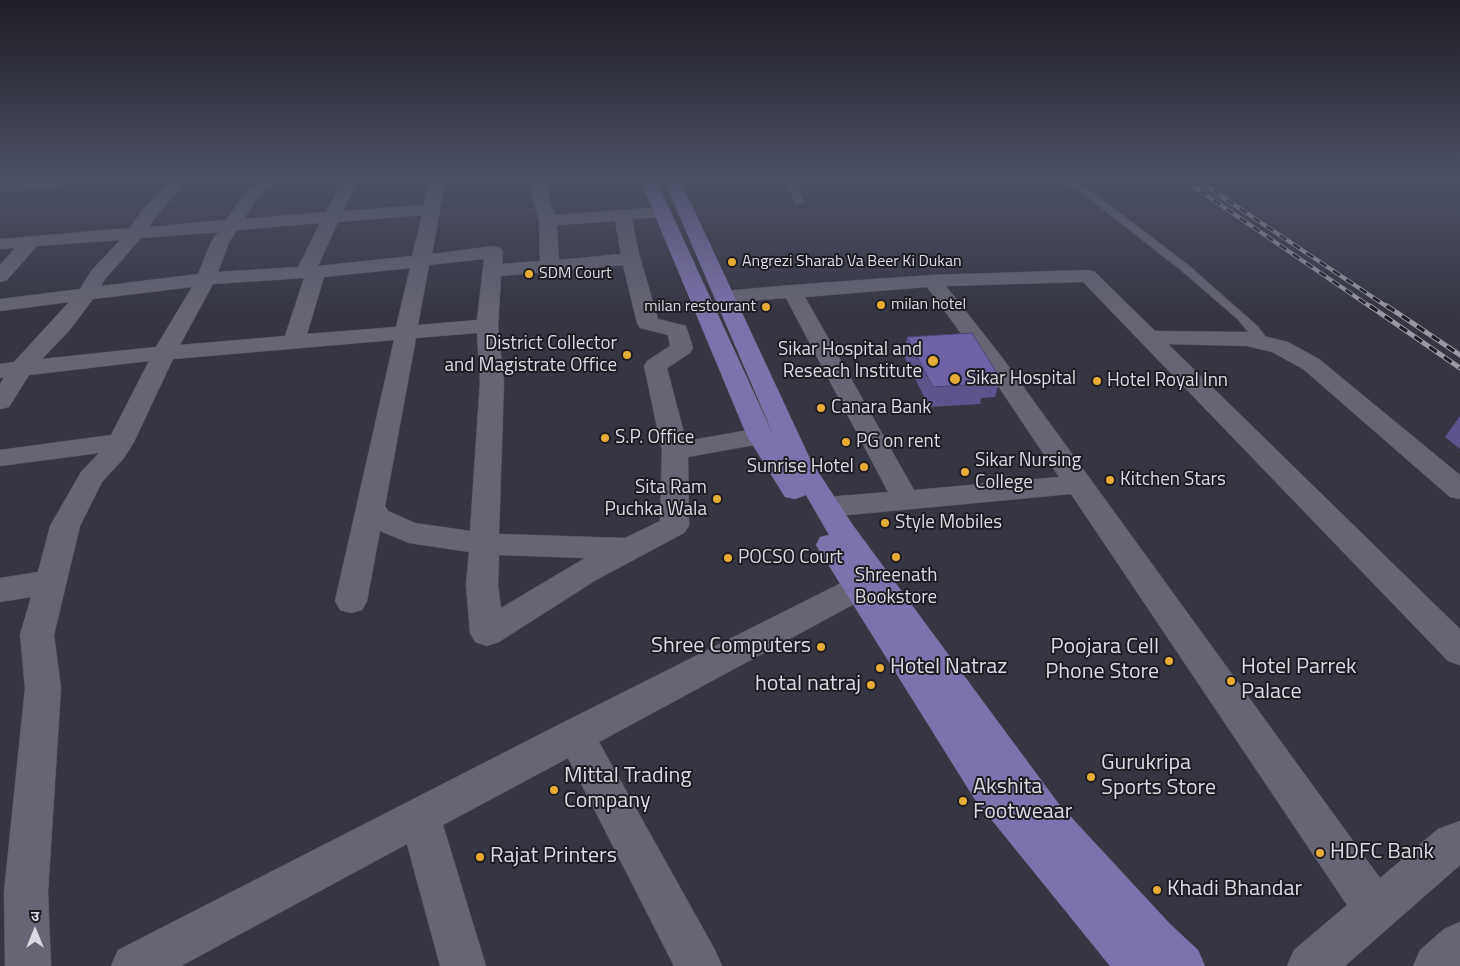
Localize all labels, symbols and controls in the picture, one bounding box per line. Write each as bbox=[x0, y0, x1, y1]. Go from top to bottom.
place label: Angrezi Sharab Va Beer Ki Dukan bbox=[742, 252, 962, 272]
marker: Angrezi Sharab Va Beer Ki Dukan bbox=[726, 256, 738, 268]
place label: SDM Court bbox=[539, 264, 612, 284]
marker: SDM Court bbox=[523, 268, 535, 280]
place label: milan hotel bbox=[891, 295, 966, 315]
place label: milan restourant bbox=[644, 297, 756, 317]
marker: milan hotel bbox=[875, 299, 887, 311]
marker: milan restourant bbox=[760, 301, 772, 313]
place label: District Collector and Magistrate Office bbox=[445, 333, 617, 377]
place label: Sikar Hospital and Reseach Institute bbox=[778, 339, 922, 383]
marker: District Collector and Magistrate Office bbox=[621, 349, 633, 361]
marker: Sikar Hospital and Reseach Institute bbox=[926, 354, 940, 368]
place label: Sikar Hospital bbox=[966, 368, 1076, 390]
place label: Hotel Royal Inn bbox=[1107, 370, 1228, 392]
marker: Sikar Hospital bbox=[948, 372, 962, 386]
marker: Hotel Royal Inn bbox=[1091, 375, 1103, 387]
place label: Canara Bank bbox=[831, 397, 931, 419]
marker: Canara Bank bbox=[815, 402, 827, 414]
place label: S.P. Office bbox=[615, 427, 694, 449]
place label: PG on rent bbox=[856, 431, 940, 453]
marker: S.P. Office bbox=[599, 432, 611, 444]
marker: PG on rent bbox=[840, 436, 852, 448]
place label: Sikar Nursing College bbox=[975, 450, 1081, 494]
place label: Sunrise Hotel bbox=[747, 456, 854, 478]
marker: Sunrise Hotel bbox=[858, 461, 870, 473]
marker: Sikar Nursing College bbox=[959, 466, 971, 478]
place label: Kitchen Stars bbox=[1120, 469, 1226, 491]
marker: Kitchen Stars bbox=[1104, 474, 1116, 486]
place label: Sita Ram Puchka Wala bbox=[604, 477, 707, 521]
marker: Sita Ram Puchka Wala bbox=[711, 493, 723, 505]
place label: Style Mobiles bbox=[895, 512, 1002, 534]
marker: Style Mobiles bbox=[879, 517, 891, 529]
place label: POCSO Court bbox=[738, 547, 843, 569]
marker: Shreenath Bookstore bbox=[890, 551, 902, 563]
marker: POCSO Court bbox=[722, 552, 734, 564]
place label: Shreenath Bookstore bbox=[855, 565, 937, 609]
place label: Shree Computers bbox=[651, 634, 811, 660]
place label: Poojara Cell Phone Store bbox=[1045, 635, 1159, 686]
marker: Shree Computers bbox=[815, 641, 827, 653]
place label: Hotel Natraz bbox=[890, 655, 1007, 681]
marker: Poojara Cell Phone Store bbox=[1163, 655, 1175, 667]
place label: Hotel Parrek Palace bbox=[1241, 655, 1357, 706]
marker: Hotel Natraz bbox=[874, 662, 886, 674]
place label: hotal natraj bbox=[755, 672, 861, 698]
marker: Hotel Parrek Palace bbox=[1225, 675, 1237, 687]
marker: hotal natraj bbox=[865, 679, 877, 691]
place label: Gurukripa Sports Store bbox=[1101, 751, 1216, 802]
place label: Mittal Trading Company bbox=[564, 764, 692, 816]
marker: Gurukripa Sports Store bbox=[1085, 771, 1097, 783]
place label: Akshita Footweaar bbox=[973, 775, 1072, 826]
marker: Mittal Trading Company bbox=[548, 784, 560, 796]
marker: Akshita Footweaar bbox=[957, 795, 969, 807]
place label: HDFC Bank bbox=[1330, 840, 1434, 866]
place label: Rajat Printers bbox=[490, 844, 617, 870]
marker: HDFC Bank bbox=[1314, 847, 1326, 859]
marker: Rajat Printers bbox=[474, 851, 486, 863]
place label: Khadi Bhandar bbox=[1167, 877, 1302, 903]
marker: Khadi Bhandar bbox=[1151, 884, 1163, 896]
text: उ bbox=[31, 905, 39, 926]
north arrow bbox=[10, 906, 60, 956]

